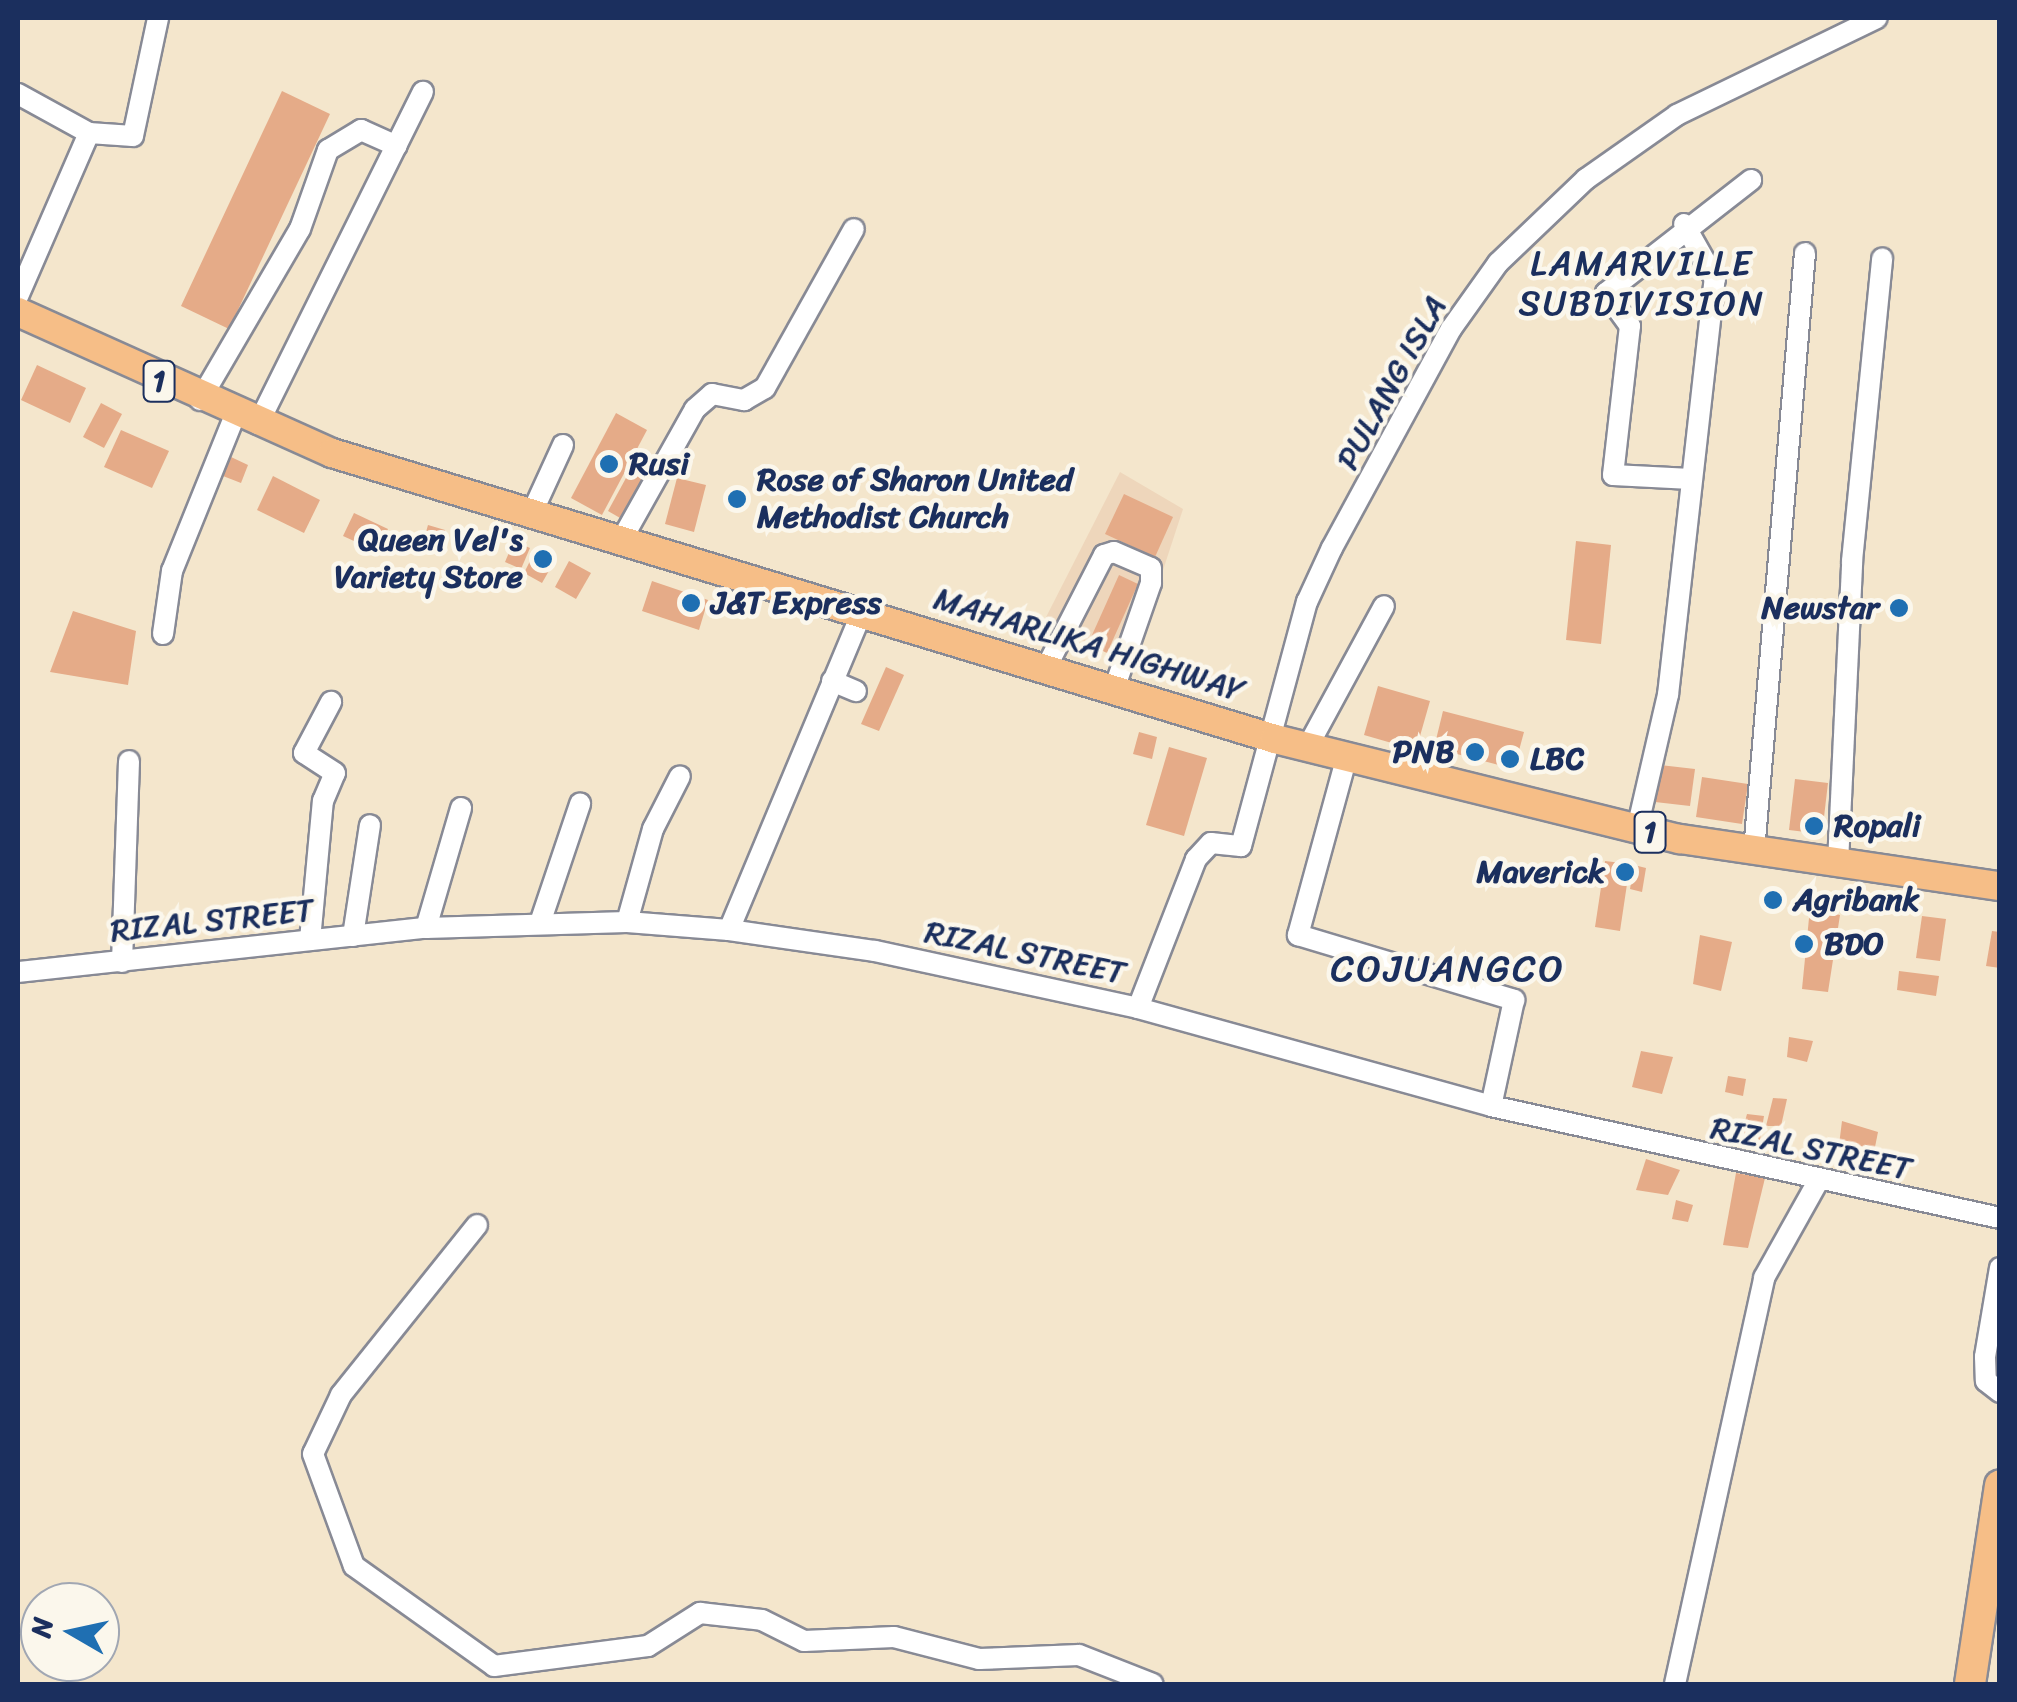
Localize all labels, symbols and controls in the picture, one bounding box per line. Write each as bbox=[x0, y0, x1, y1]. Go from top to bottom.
district label: LAMARVILLE SUBDIVISION bbox=[1521, 242, 1763, 324]
street label: PULANG ISLA bbox=[1328, 288, 1456, 478]
road number: 1 bbox=[142, 356, 176, 406]
place label: Rusi bbox=[629, 445, 689, 483]
marker: Rusi bbox=[598, 453, 620, 475]
place label: Rose of Sharon United Methodist Church bbox=[757, 462, 1073, 537]
marker: Rose of Sharon United Methodist Church bbox=[726, 488, 748, 510]
place label: Queen Vel's Variety Store bbox=[334, 522, 523, 597]
marker: Queen Vel's Variety Store bbox=[532, 548, 554, 570]
street label: MAHARLIKA HIGHWAY bbox=[930, 580, 1248, 710]
place label: J&T Express bbox=[711, 584, 882, 622]
place label: Newstar bbox=[1761, 589, 1879, 627]
marker: J&T Express bbox=[680, 592, 702, 614]
marker: Newstar bbox=[1888, 597, 1910, 619]
place label: PNB bbox=[1393, 733, 1455, 771]
place label: LBC bbox=[1530, 740, 1584, 778]
marker: PNB bbox=[1464, 741, 1486, 763]
marker: LBC bbox=[1499, 748, 1521, 770]
road number: 1 bbox=[1632, 807, 1668, 857]
place label: Ropali bbox=[1834, 807, 1921, 845]
marker: Ropali bbox=[1803, 815, 1825, 837]
place label: Maverick bbox=[1477, 853, 1605, 891]
marker: Maverick bbox=[1614, 861, 1636, 883]
place label: Agribank bbox=[1793, 881, 1919, 919]
marker: Agribank bbox=[1762, 889, 1784, 911]
street label: RIZAL STREET bbox=[109, 891, 315, 951]
street label: RIZAL STREET bbox=[921, 913, 1129, 993]
place label: BDO bbox=[1824, 925, 1884, 963]
marker: BDO bbox=[1793, 933, 1815, 955]
district label: COJUANGCO bbox=[1330, 946, 1566, 992]
street label: RIZAL STREET bbox=[1707, 1109, 1915, 1189]
north arrow bbox=[20, 1582, 120, 1682]
text: N bbox=[16, 1614, 68, 1641]

